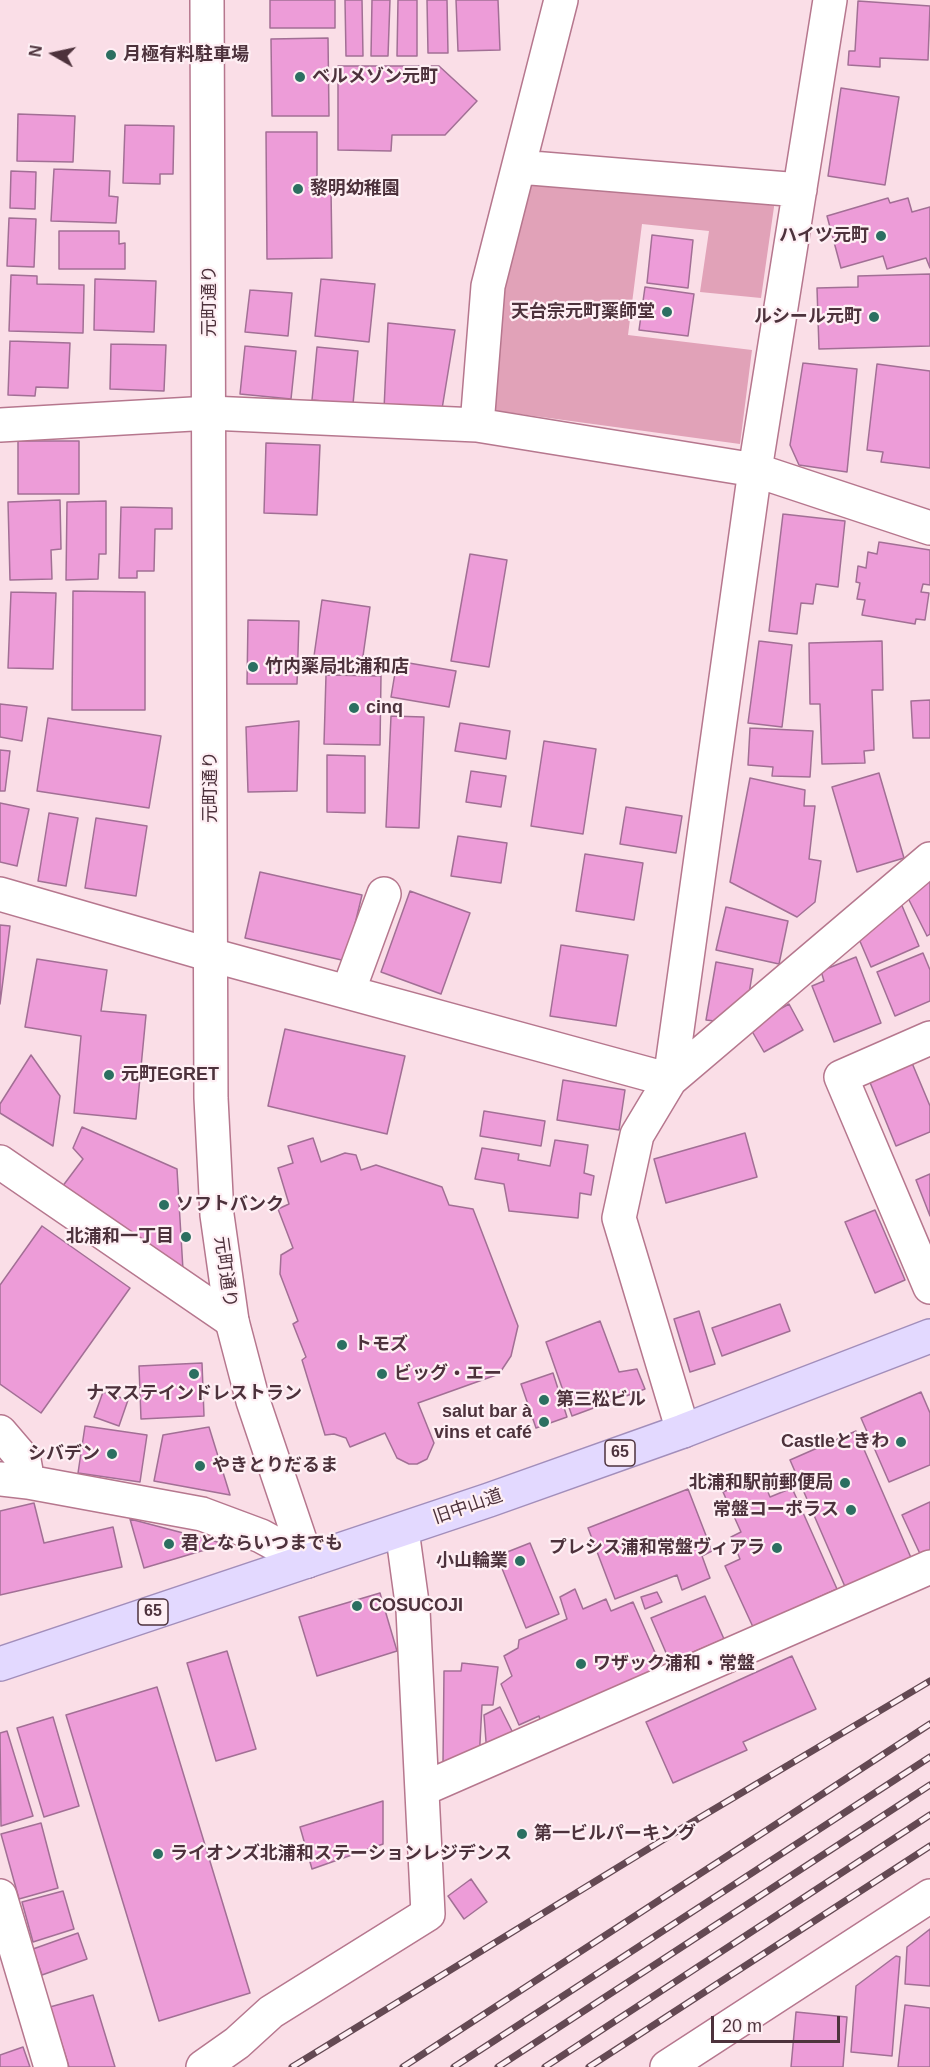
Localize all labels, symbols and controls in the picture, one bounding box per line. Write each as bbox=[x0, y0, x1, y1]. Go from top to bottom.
north arrow bbox=[24, 24, 84, 84]
text: N bbox=[26, 44, 45, 58]
place label: 月極有料駐車場 bbox=[123, 44, 249, 66]
marker: 月極有料駐車場 bbox=[104, 48, 118, 62]
place label: ベルメゾン元町 bbox=[312, 66, 438, 88]
marker: ベルメゾン元町 bbox=[293, 70, 307, 84]
place label: 黎明幼稚園 bbox=[310, 178, 400, 200]
marker: 黎明幼稚園 bbox=[291, 182, 305, 196]
place label: ハイツ元町 bbox=[779, 225, 869, 247]
marker: ハイツ元町 bbox=[874, 229, 888, 243]
street label: 元町通り bbox=[199, 265, 221, 337]
place label: 天台宗元町薬師堂 bbox=[511, 301, 655, 323]
marker: 天台宗元町薬師堂 bbox=[660, 305, 674, 319]
place label: ルシール元町 bbox=[754, 306, 862, 328]
marker: ルシール元町 bbox=[867, 310, 881, 324]
place label: 竹内薬局北浦和店 bbox=[265, 656, 409, 678]
marker: 竹内薬局北浦和店 bbox=[246, 660, 260, 674]
place label: cinq bbox=[366, 697, 403, 719]
marker: cinq bbox=[347, 701, 361, 715]
street label: 元町通り bbox=[200, 751, 222, 823]
place label: 元町EGRET bbox=[121, 1064, 219, 1086]
marker: 元町EGRET bbox=[102, 1068, 116, 1082]
place label: ソフトバンク bbox=[176, 1194, 284, 1216]
marker: ソフトバンク bbox=[157, 1198, 171, 1212]
place label: 北浦和一丁目 bbox=[66, 1226, 174, 1248]
marker: 北浦和一丁目 bbox=[179, 1230, 193, 1244]
street label: 元町通り bbox=[209, 1235, 241, 1309]
place label: トモズ bbox=[354, 1334, 408, 1356]
marker: トモズ bbox=[335, 1338, 349, 1352]
place label: ビッグ・エー bbox=[394, 1363, 502, 1385]
marker: ナマステインドレストラン bbox=[187, 1367, 201, 1381]
marker: ビッグ・エー bbox=[375, 1367, 389, 1381]
place label: ナマステインドレストラン bbox=[86, 1383, 302, 1405]
place label: 第三松ビル bbox=[556, 1389, 646, 1411]
marker: 第三松ビル bbox=[537, 1393, 551, 1407]
place label: salut bar à vins et café bbox=[434, 1401, 532, 1444]
marker: salut bar à vins et café bbox=[537, 1415, 551, 1429]
place label: Castleときわ bbox=[781, 1431, 889, 1453]
marker: Castleときわ bbox=[894, 1435, 908, 1449]
road number: 65 bbox=[605, 1440, 635, 1466]
place label: シバデン bbox=[28, 1443, 100, 1465]
marker: シバデン bbox=[105, 1447, 119, 1461]
place label: やきとりだるま bbox=[212, 1455, 338, 1477]
marker: やきとりだるま bbox=[193, 1459, 207, 1473]
place label: 北浦和駅前郵便局 bbox=[689, 1472, 833, 1494]
marker: 北浦和駅前郵便局 bbox=[838, 1476, 852, 1490]
street label: 旧中山道 bbox=[430, 1485, 506, 1529]
place label: 常盤コーポラス bbox=[713, 1499, 839, 1521]
marker: 常盤コーポラス bbox=[844, 1503, 858, 1517]
place label: 君とならいつまでも bbox=[181, 1533, 343, 1555]
marker: 君とならいつまでも bbox=[162, 1537, 176, 1551]
place label: プレシス浦和常盤ヴィアラ bbox=[549, 1537, 765, 1559]
marker: プレシス浦和常盤ヴィアラ bbox=[770, 1541, 784, 1555]
place label: 小山輪業 bbox=[436, 1550, 508, 1572]
marker: 小山輪業 bbox=[513, 1554, 527, 1568]
place label: COSUCOJI bbox=[369, 1595, 463, 1617]
road number: 65 bbox=[138, 1599, 168, 1625]
marker: COSUCOJI bbox=[350, 1599, 364, 1613]
place label: ワザック浦和・常盤 bbox=[593, 1653, 755, 1675]
marker: ワザック浦和・常盤 bbox=[574, 1657, 588, 1671]
place label: 第一ビルパーキング bbox=[534, 1823, 696, 1845]
marker: 第一ビルパーキング bbox=[515, 1827, 529, 1841]
place label: ライオンズ北浦和ステーションレジデンス bbox=[170, 1843, 512, 1865]
marker: ライオンズ北浦和ステーションレジデンス bbox=[151, 1847, 165, 1861]
scale bar bbox=[714, 2004, 843, 2042]
text: 20 m bbox=[722, 2016, 762, 2036]

